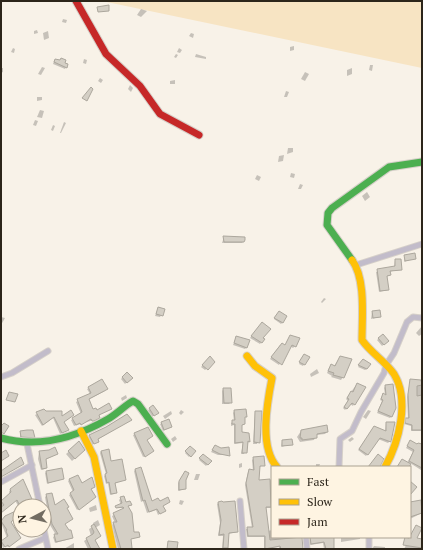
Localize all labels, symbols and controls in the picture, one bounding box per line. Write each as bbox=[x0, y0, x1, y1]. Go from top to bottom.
legend bbox=[271, 466, 411, 538]
text: Fast bbox=[307, 474, 330, 489]
text: Slow bbox=[307, 494, 333, 509]
north arrow bbox=[12, 498, 52, 538]
text: N bbox=[15, 514, 30, 524]
text: Jam bbox=[307, 514, 328, 529]

